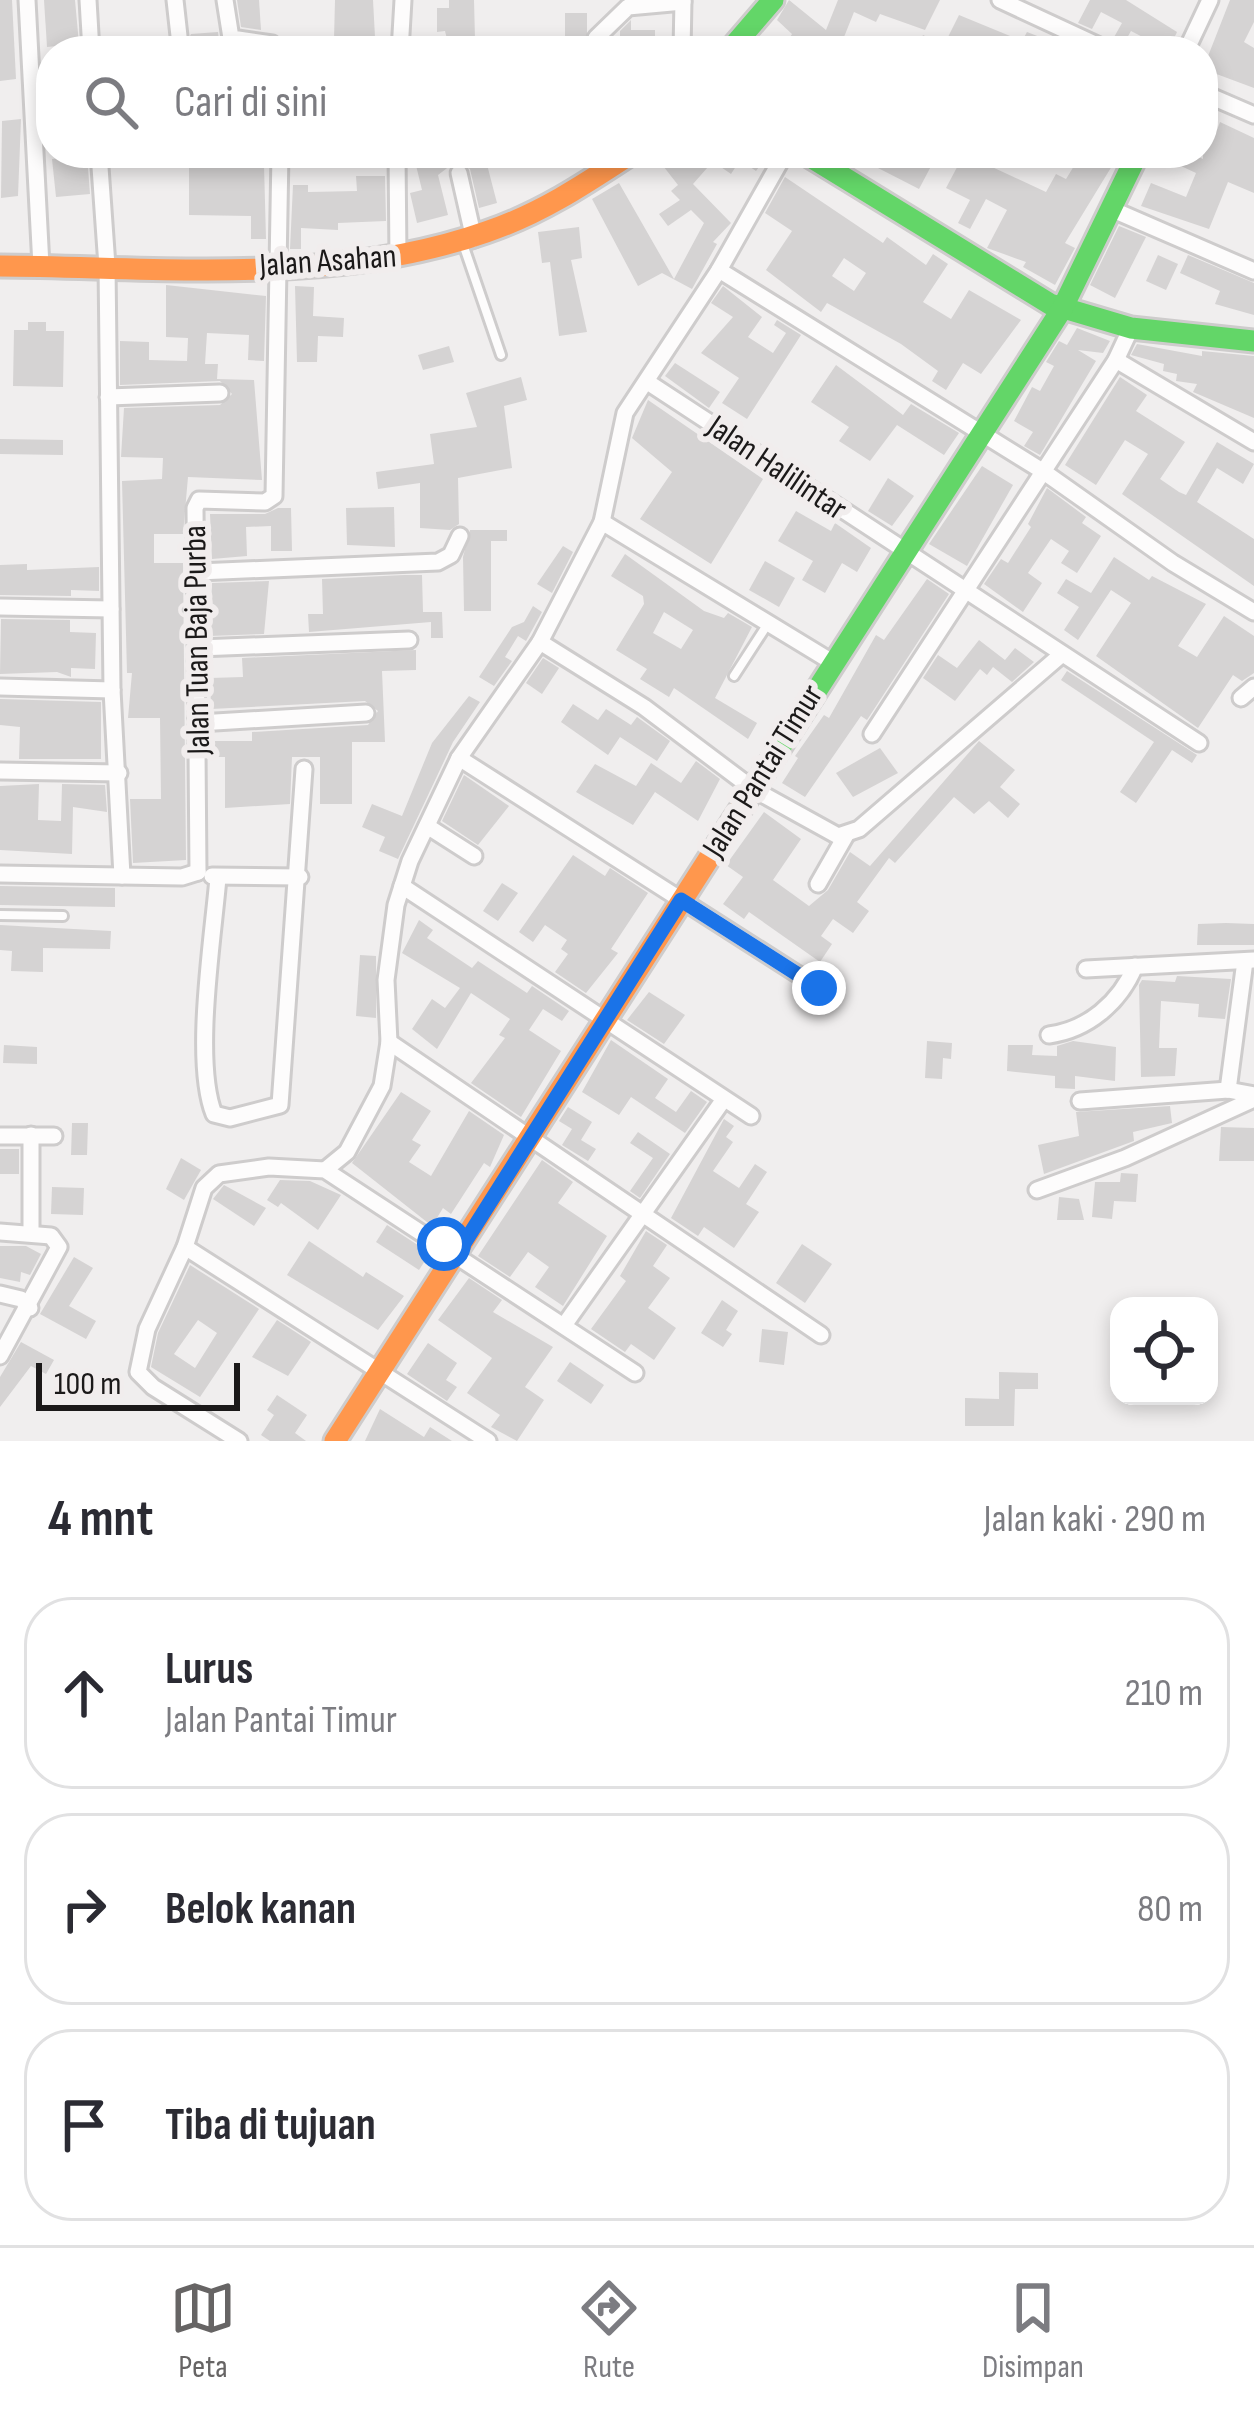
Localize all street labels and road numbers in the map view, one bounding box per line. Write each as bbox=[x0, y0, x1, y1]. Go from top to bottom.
street label: Jalan Asahan bbox=[257, 236, 398, 286]
street label: Jalan Halilintar bbox=[699, 406, 854, 529]
street label: Jalan Tuan Baja Purba bbox=[175, 525, 219, 756]
street label: Jalan Pantai Timur bbox=[694, 677, 832, 866]

